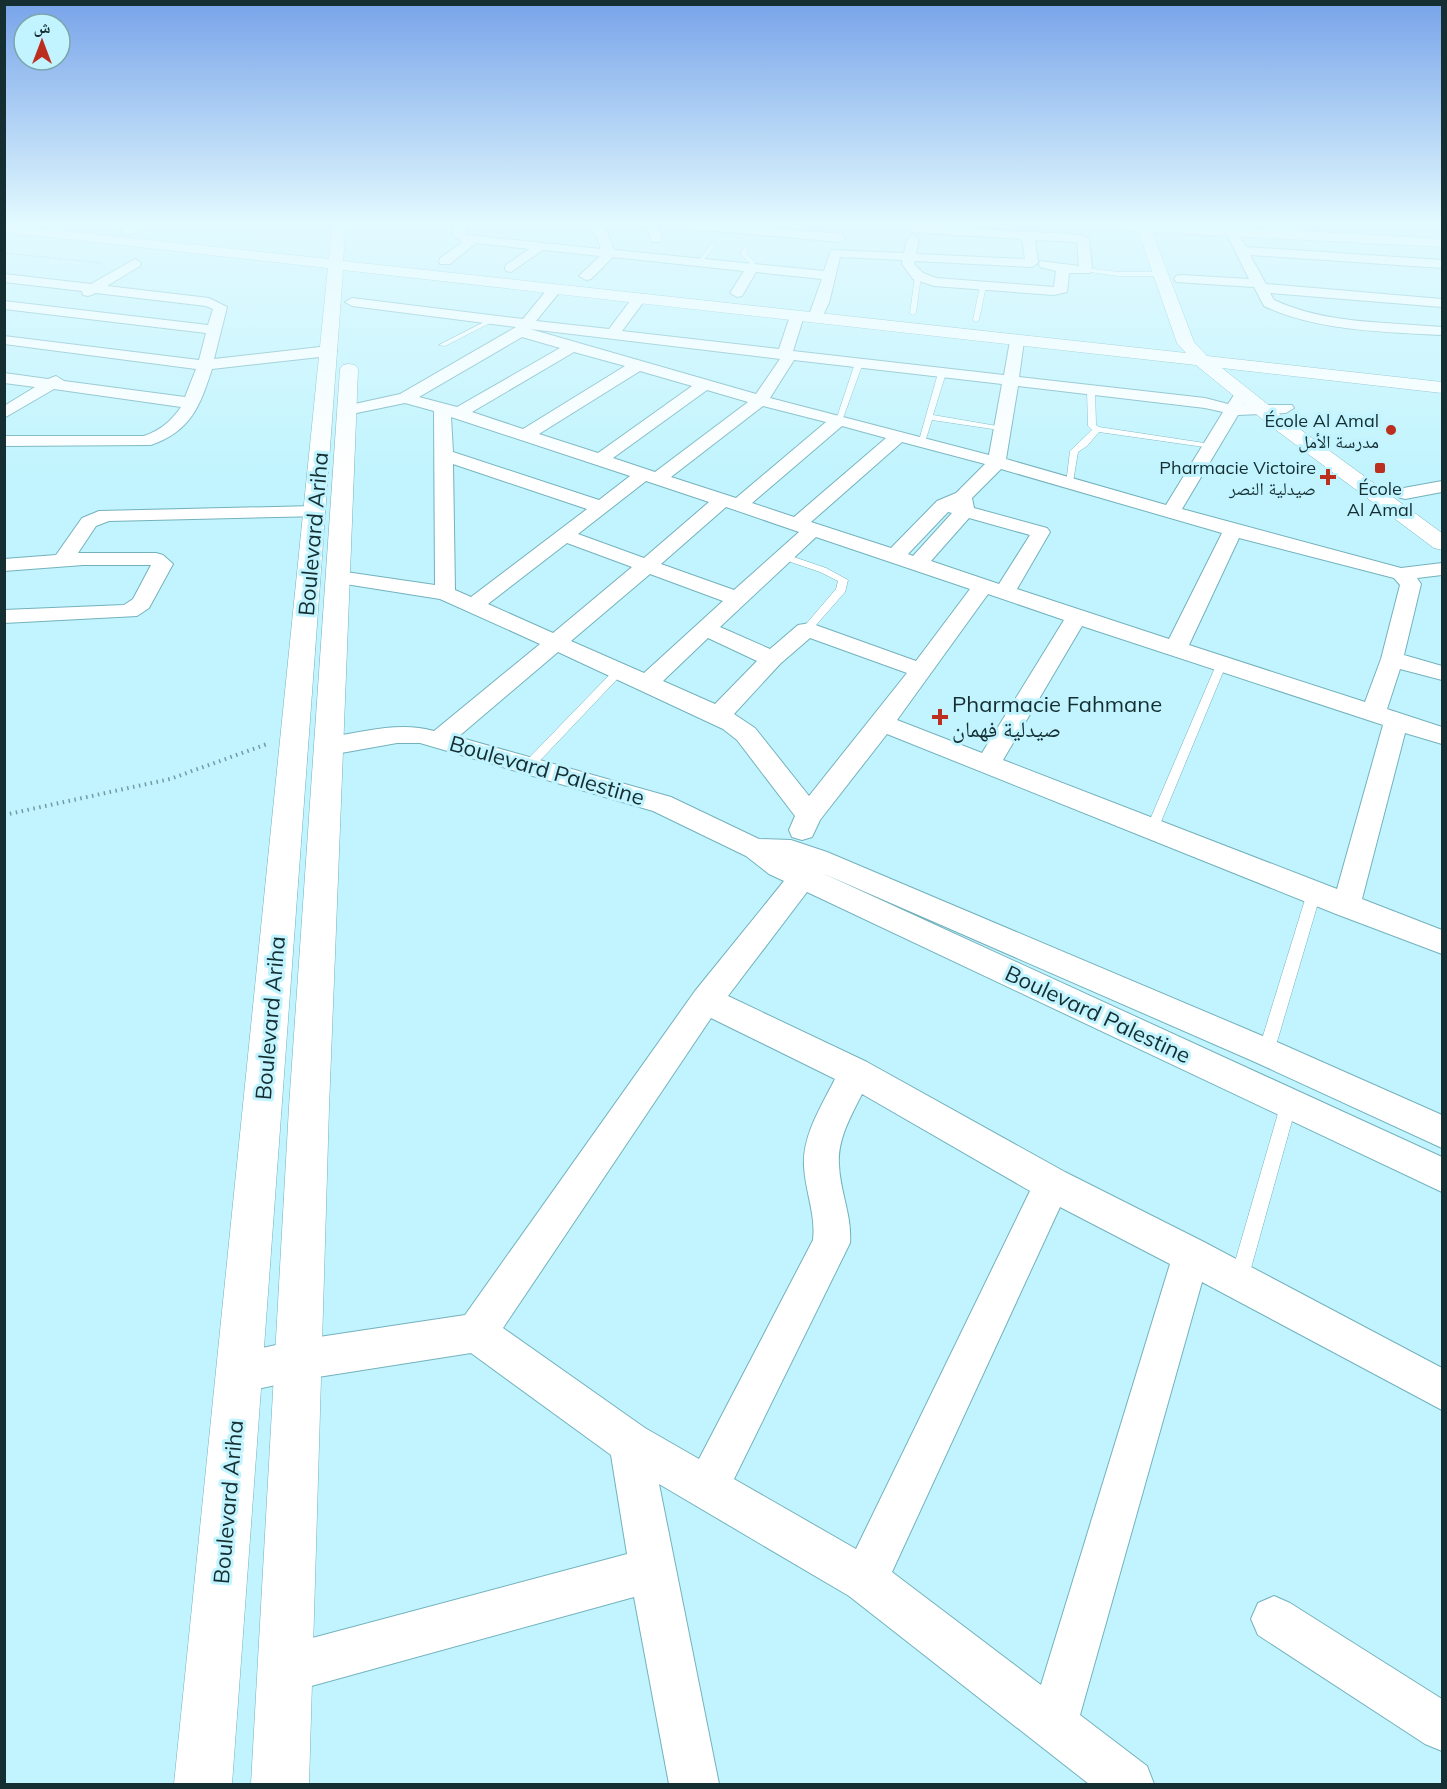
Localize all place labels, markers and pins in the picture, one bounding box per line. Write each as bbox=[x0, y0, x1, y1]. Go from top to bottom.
place label: École Al Amal مدرسة الأمل bbox=[1264, 409, 1379, 453]
marker: École Al Amal مدرسة الأمل bbox=[1384, 423, 1398, 437]
place label: Pharmacie Victoire صيدلية النصر bbox=[1159, 456, 1316, 500]
marker: École Al Amal bbox=[1373, 461, 1387, 475]
marker: Pharmacie Victoire صيدلية النصر bbox=[1321, 470, 1335, 484]
place label: École Al Amal bbox=[1347, 477, 1413, 521]
place label: Pharmacie Fahmane صيدلية فهمان bbox=[952, 690, 1162, 743]
marker: Pharmacie Fahmane صيدلية فهمان bbox=[933, 710, 947, 724]

